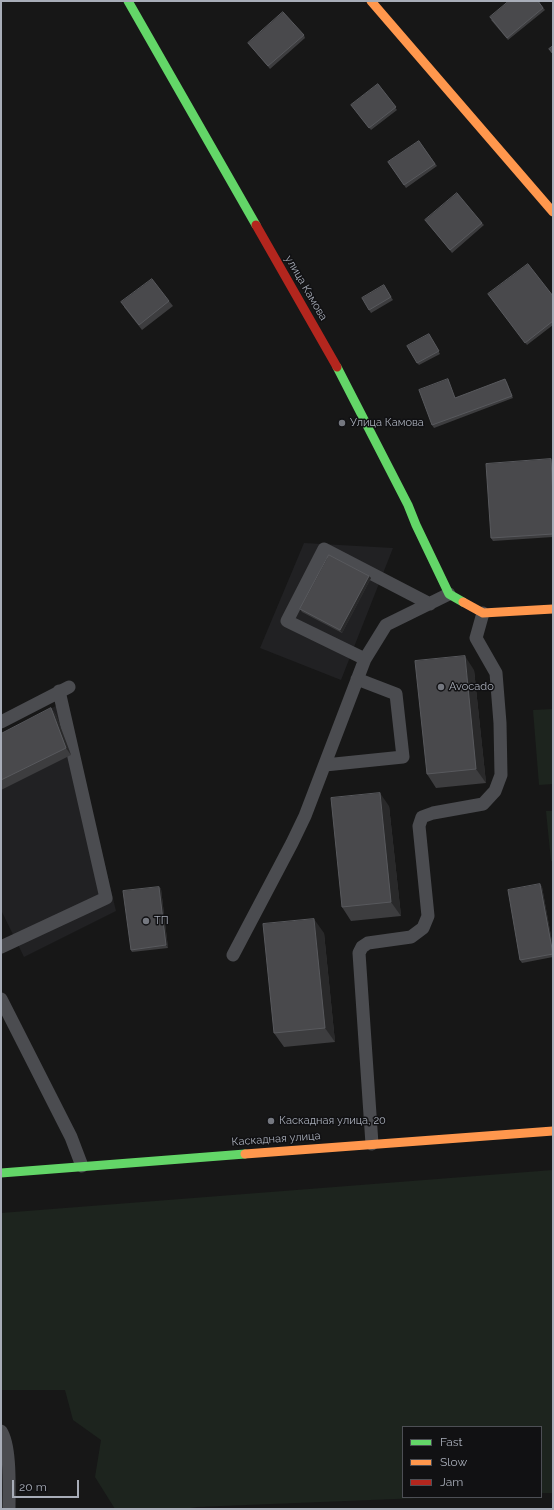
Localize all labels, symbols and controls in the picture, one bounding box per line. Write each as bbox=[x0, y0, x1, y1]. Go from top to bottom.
street label: улица Камова bbox=[282, 253, 330, 323]
place label: Улица Камова bbox=[350, 416, 424, 430]
marker: Улица Камова bbox=[337, 418, 347, 428]
place label: Avocado bbox=[449, 680, 494, 694]
marker: Avocado bbox=[436, 682, 446, 692]
place label: ТП bbox=[154, 914, 169, 928]
marker: ТП bbox=[141, 916, 151, 926]
place label: Каскадная улица, 20 bbox=[279, 1114, 386, 1128]
marker: Каскадная улица, 20 bbox=[266, 1116, 276, 1126]
street label: Каскадная улица bbox=[231, 1129, 321, 1149]
legend bbox=[402, 1426, 542, 1498]
text: Fast bbox=[440, 1435, 463, 1449]
text: Slow bbox=[440, 1455, 467, 1469]
scale bar bbox=[14, 1472, 81, 1498]
text: Jam bbox=[440, 1475, 463, 1489]
text: 20 m bbox=[19, 1480, 47, 1494]

